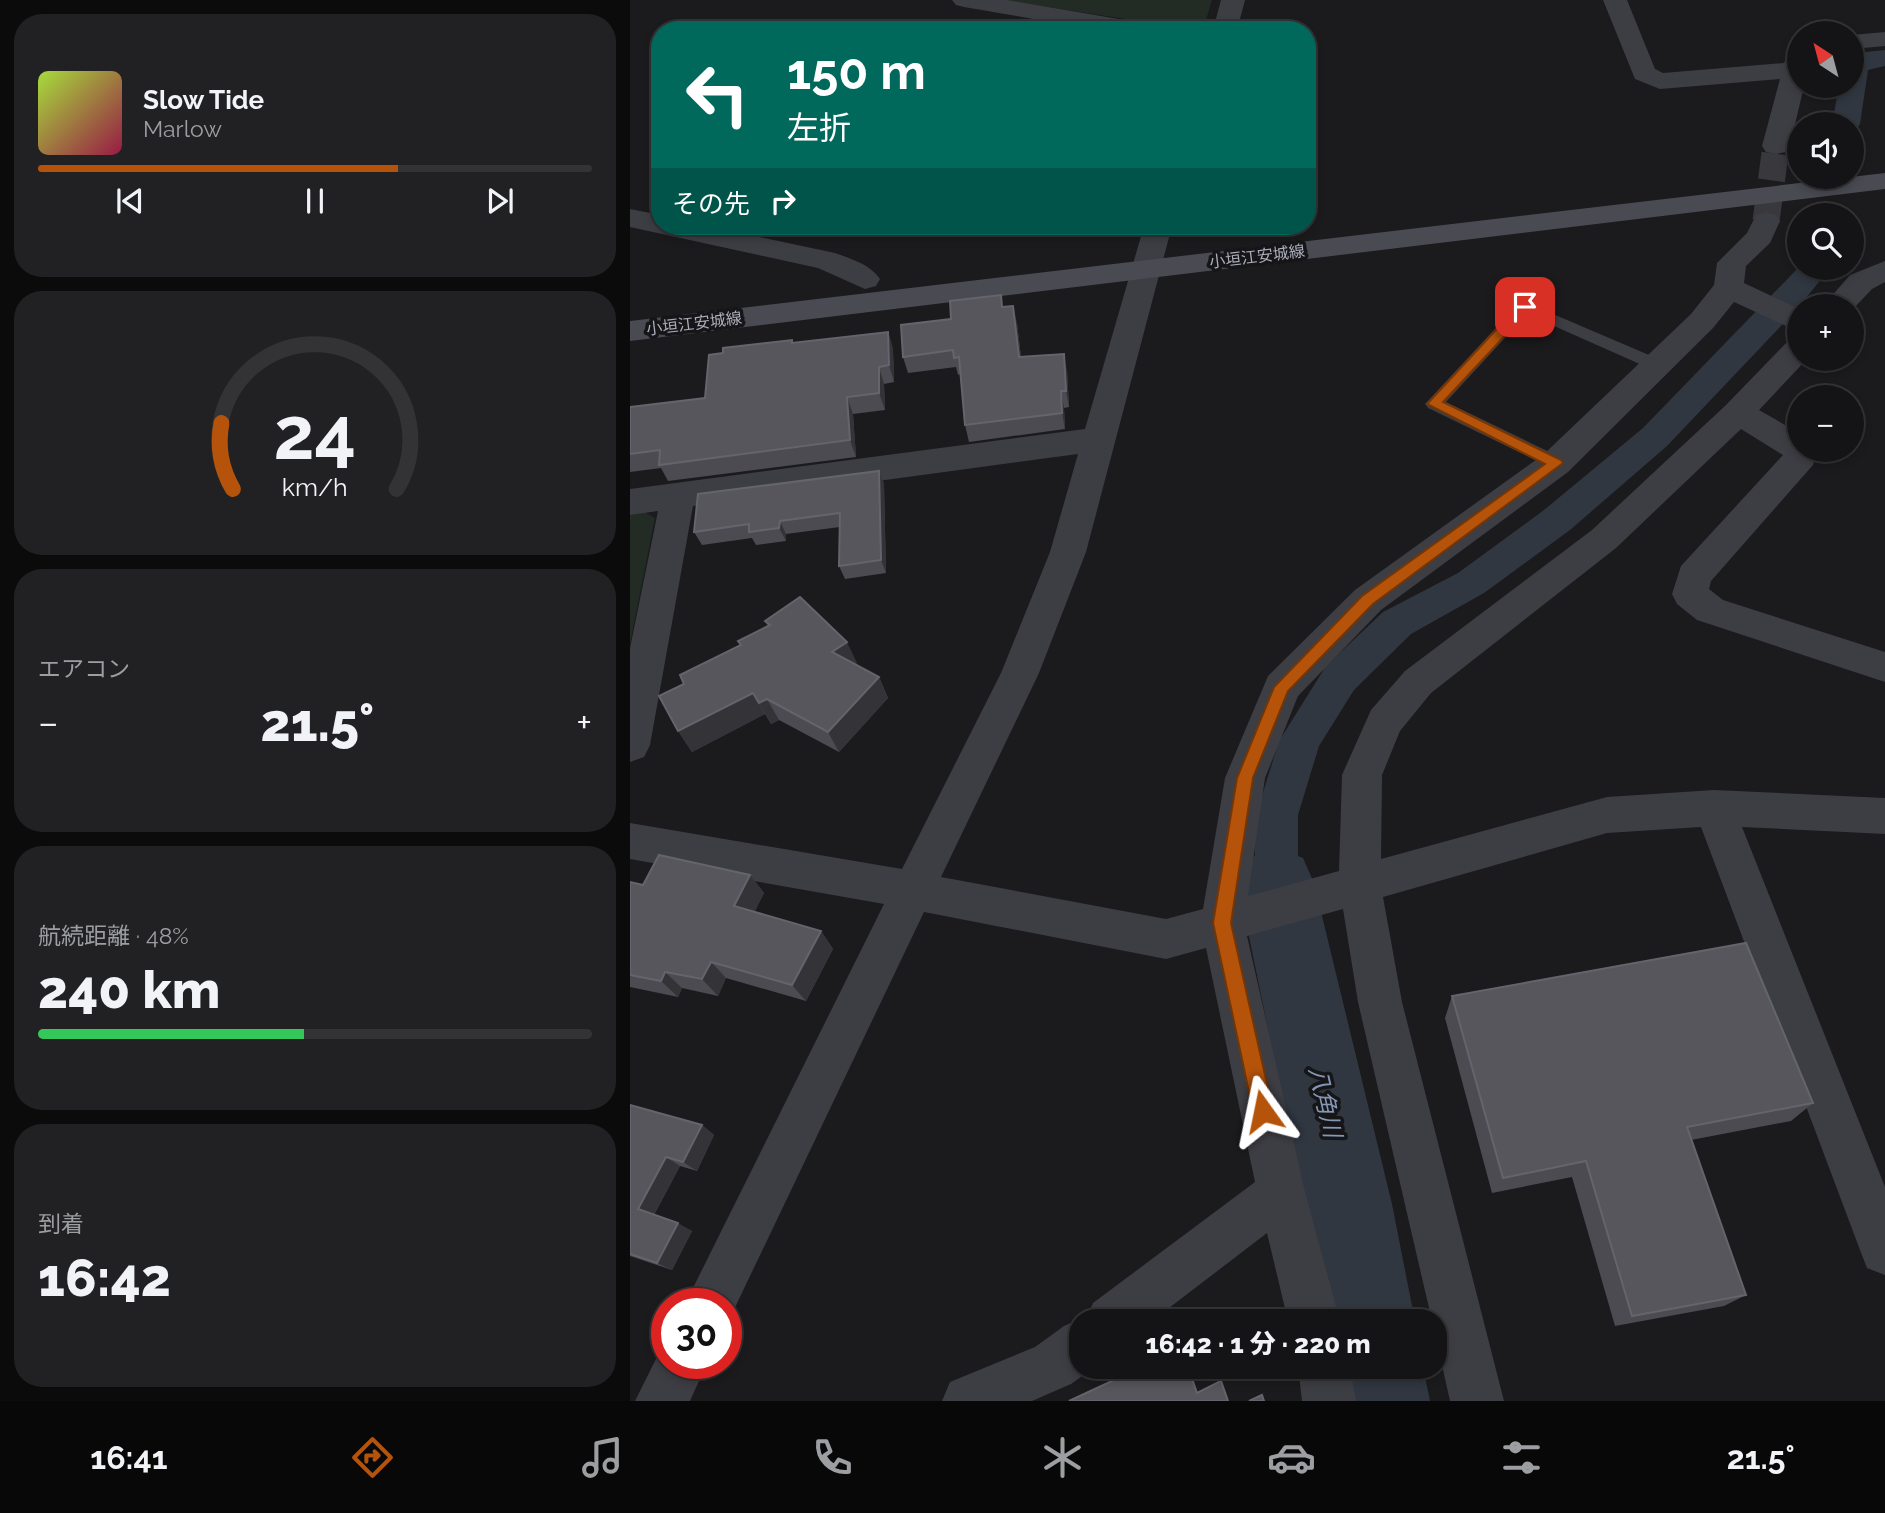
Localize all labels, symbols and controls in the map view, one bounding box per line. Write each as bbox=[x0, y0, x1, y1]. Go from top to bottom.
north arrow bbox=[1787, 21, 1864, 98]
map controls bbox=[1787, 21, 1864, 462]
text: 150 m bbox=[787, 43, 926, 100]
icon: left bbox=[672, 49, 763, 140]
text: Slow Tide bbox=[143, 85, 264, 115]
text: 左折 bbox=[787, 109, 851, 146]
button: sound bbox=[1787, 112, 1864, 189]
text: Marlow bbox=[143, 115, 222, 142]
icon: previous bbox=[111, 182, 149, 220]
icon: pause bbox=[296, 182, 334, 220]
icon: next bbox=[481, 182, 519, 220]
icon: right bbox=[764, 182, 802, 220]
text: その先 bbox=[672, 189, 750, 219]
button: search bbox=[1787, 203, 1864, 280]
street label: 小垣江安城線 bbox=[1208, 241, 1306, 272]
pin bbox=[1495, 277, 1555, 337]
icon: arrive bbox=[1506, 288, 1544, 326]
button: + bbox=[1787, 294, 1864, 371]
street label: 小垣江安城線 bbox=[645, 308, 743, 339]
button: − bbox=[1787, 385, 1864, 462]
text: 24 bbox=[274, 392, 356, 477]
text: km/h bbox=[282, 472, 348, 502]
text: エアコン bbox=[38, 655, 130, 682]
text: 21.5° bbox=[260, 692, 374, 753]
text: − bbox=[38, 700, 58, 745]
text: + bbox=[576, 700, 592, 745]
text: 航続距離 · 48% bbox=[38, 922, 189, 949]
text: 240 km bbox=[38, 959, 220, 1020]
water label: 八角川 bbox=[1303, 1064, 1348, 1143]
position arrow bbox=[1226, 1074, 1300, 1148]
text: 到着 bbox=[38, 1210, 84, 1237]
text: 16:42 bbox=[38, 1247, 171, 1308]
speed limit sign: 30 bbox=[651, 1288, 742, 1379]
text: 16:42 · 1 分 · 220 m bbox=[1145, 1329, 1371, 1359]
icon: directions bbox=[348, 1433, 397, 1482]
icon: music bbox=[578, 1433, 627, 1482]
icon: phone bbox=[808, 1433, 857, 1482]
icon: climate bbox=[1038, 1433, 1087, 1482]
icon: car bbox=[1267, 1433, 1316, 1482]
icon: filters bbox=[1497, 1433, 1546, 1482]
text: 16:41 bbox=[90, 1439, 168, 1476]
text: 21.5° bbox=[1727, 1439, 1795, 1476]

